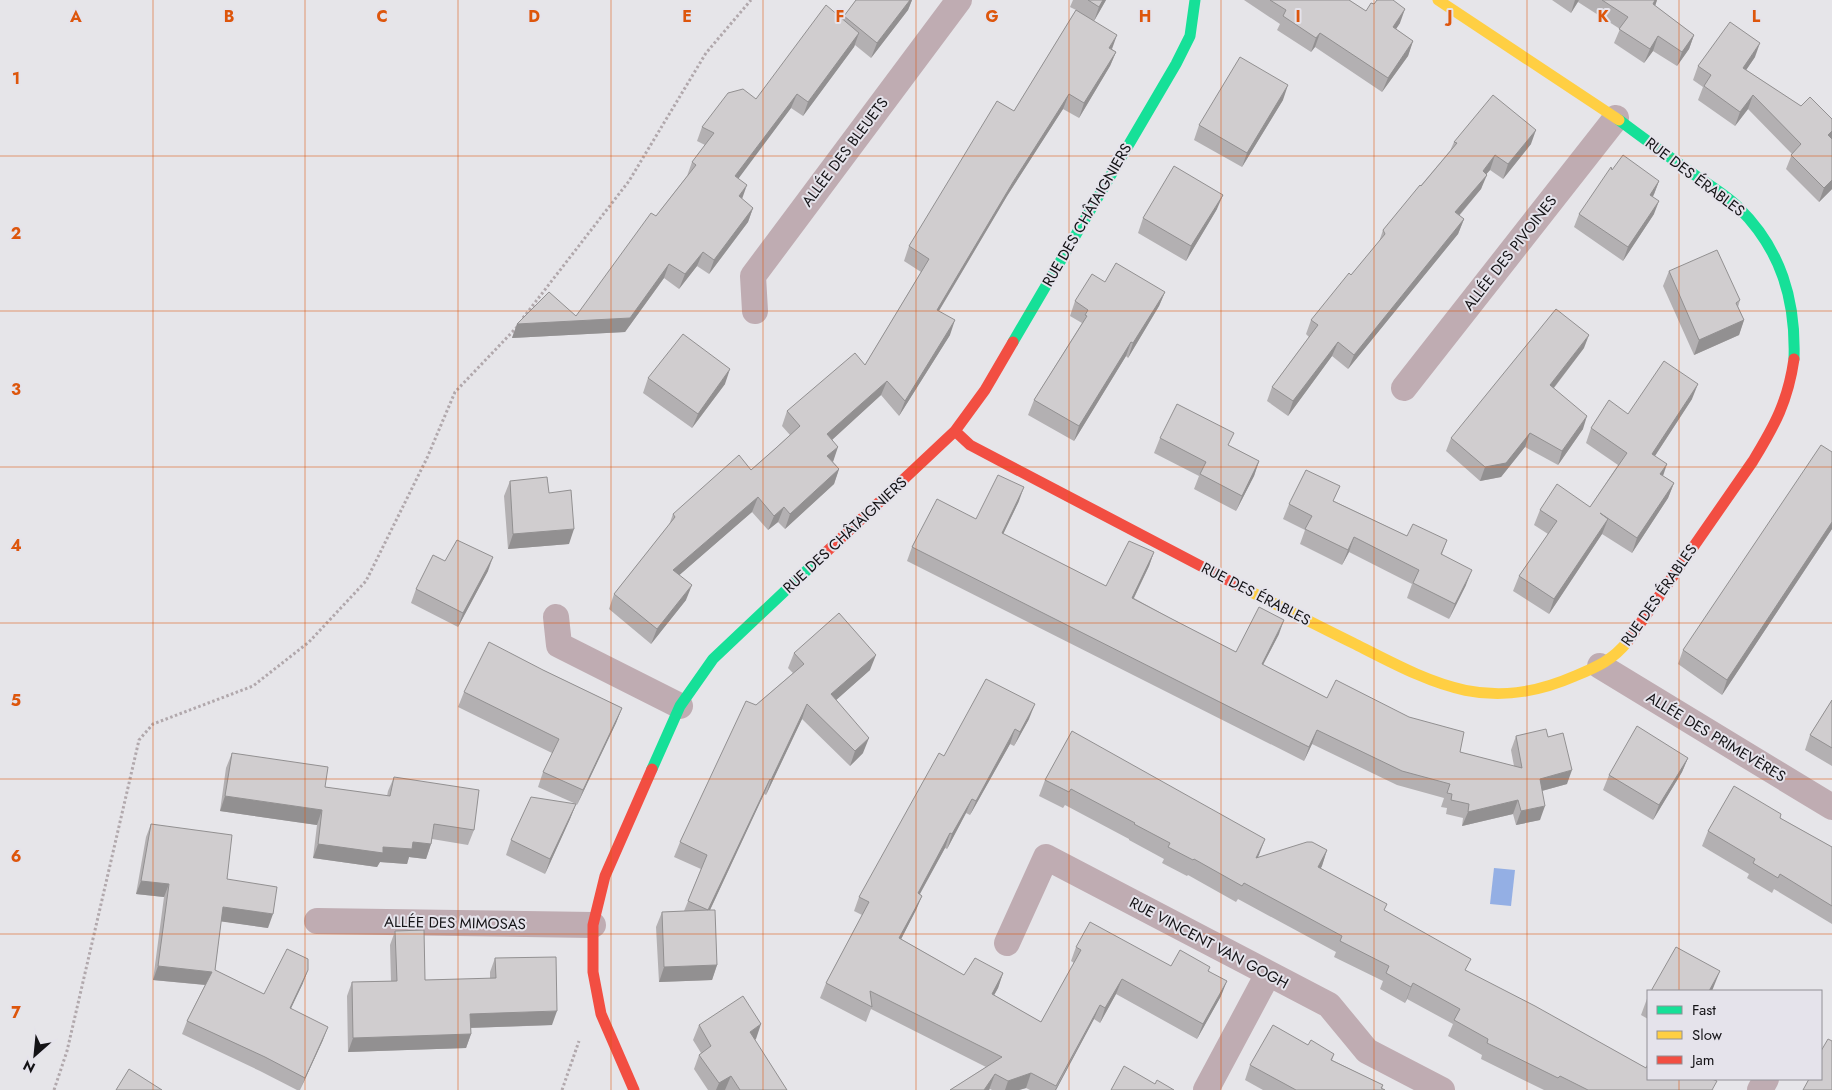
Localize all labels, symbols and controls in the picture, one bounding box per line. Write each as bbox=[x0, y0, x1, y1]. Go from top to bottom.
text: A bbox=[69, 5, 82, 28]
text: B bbox=[224, 5, 234, 28]
text: C bbox=[376, 5, 388, 28]
text: D bbox=[528, 5, 540, 28]
text: E bbox=[682, 5, 692, 28]
text: F bbox=[836, 5, 844, 28]
text: G bbox=[985, 5, 999, 28]
text: H bbox=[1139, 5, 1151, 28]
text: I bbox=[1295, 5, 1301, 28]
text: J bbox=[1444, 5, 1453, 28]
text: K bbox=[1597, 5, 1609, 28]
text: L bbox=[1752, 5, 1761, 28]
text: 1 bbox=[12, 67, 20, 90]
street label: ALLÉE DES BLEUETS bbox=[797, 93, 893, 211]
street label: RUE DES ÉRABLES bbox=[1641, 132, 1749, 222]
street label: RUE DES CHÂTAIGNIERS bbox=[1037, 139, 1137, 291]
street label: ALLÉE DES PIVOINES bbox=[1458, 191, 1562, 315]
text: 2 bbox=[11, 222, 21, 245]
text: 3 bbox=[11, 378, 21, 401]
street label: RUE DES CHÂTAIGNIERS bbox=[778, 472, 912, 598]
text: 4 bbox=[10, 534, 22, 557]
street label: RUE DES ÉRABLES bbox=[1616, 540, 1702, 650]
street label: RUE DES ÉRABLES bbox=[1198, 557, 1314, 631]
street label: ALLÉE DES PRIMEVÈRES bbox=[1642, 687, 1790, 787]
text: 5 bbox=[11, 689, 21, 712]
text: 6 bbox=[11, 845, 21, 868]
street label: RUE VINCENT VAN GOGH bbox=[1125, 892, 1293, 994]
street label: ALLÉE DES MIMOSAS bbox=[384, 911, 526, 935]
legend bbox=[1647, 990, 1822, 1080]
text: Fast bbox=[1692, 999, 1716, 1021]
text: 7 bbox=[11, 1001, 21, 1024]
text: Slow bbox=[1692, 1024, 1723, 1046]
north arrow bbox=[10, 1030, 60, 1080]
text: Jam bbox=[1690, 1049, 1715, 1071]
text: N bbox=[20, 1055, 39, 1078]

